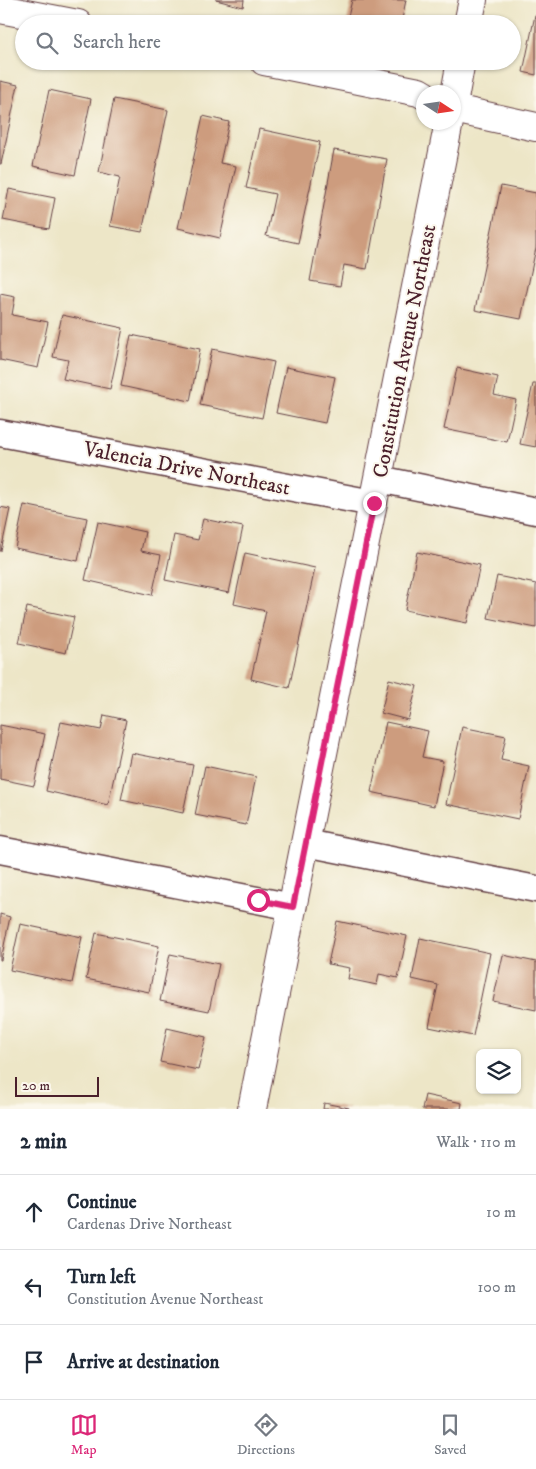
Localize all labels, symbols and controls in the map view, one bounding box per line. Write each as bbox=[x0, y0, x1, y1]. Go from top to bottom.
search box bbox=[15, 15, 521, 70]
icon: search bbox=[33, 29, 61, 57]
text: Search here bbox=[73, 31, 161, 54]
north arrow bbox=[416, 85, 461, 130]
street label: Constitution Avenue Northeast bbox=[368, 222, 442, 480]
street label: Valencia Drive Northeast bbox=[80, 436, 292, 502]
route end bbox=[363, 492, 386, 515]
route start bbox=[247, 889, 270, 912]
map controls bbox=[476, 1049, 521, 1094]
button: layers bbox=[476, 1049, 521, 1094]
scale bar bbox=[15, 1074, 99, 1097]
text: 20 m bbox=[22, 1077, 50, 1095]
text: 2 min bbox=[20, 1129, 67, 1155]
text: Walk · 110 m bbox=[436, 1132, 516, 1152]
text: Continue bbox=[67, 1191, 137, 1214]
icon: ahead bbox=[20, 1198, 48, 1226]
text: 10 m bbox=[486, 1202, 516, 1222]
text: Cardenas Drive Northeast bbox=[67, 1214, 232, 1234]
text: Turn left bbox=[67, 1266, 136, 1289]
icon: left bbox=[20, 1273, 48, 1301]
text: 100 m bbox=[478, 1277, 516, 1297]
text: Constitution Avenue Northeast bbox=[67, 1289, 263, 1309]
icon: arrive bbox=[20, 1348, 48, 1376]
text: Arrive at destination bbox=[67, 1351, 219, 1374]
tab: Map bbox=[70, 1411, 98, 1459]
tab: Directions bbox=[237, 1411, 295, 1459]
tab: Saved bbox=[434, 1411, 466, 1459]

